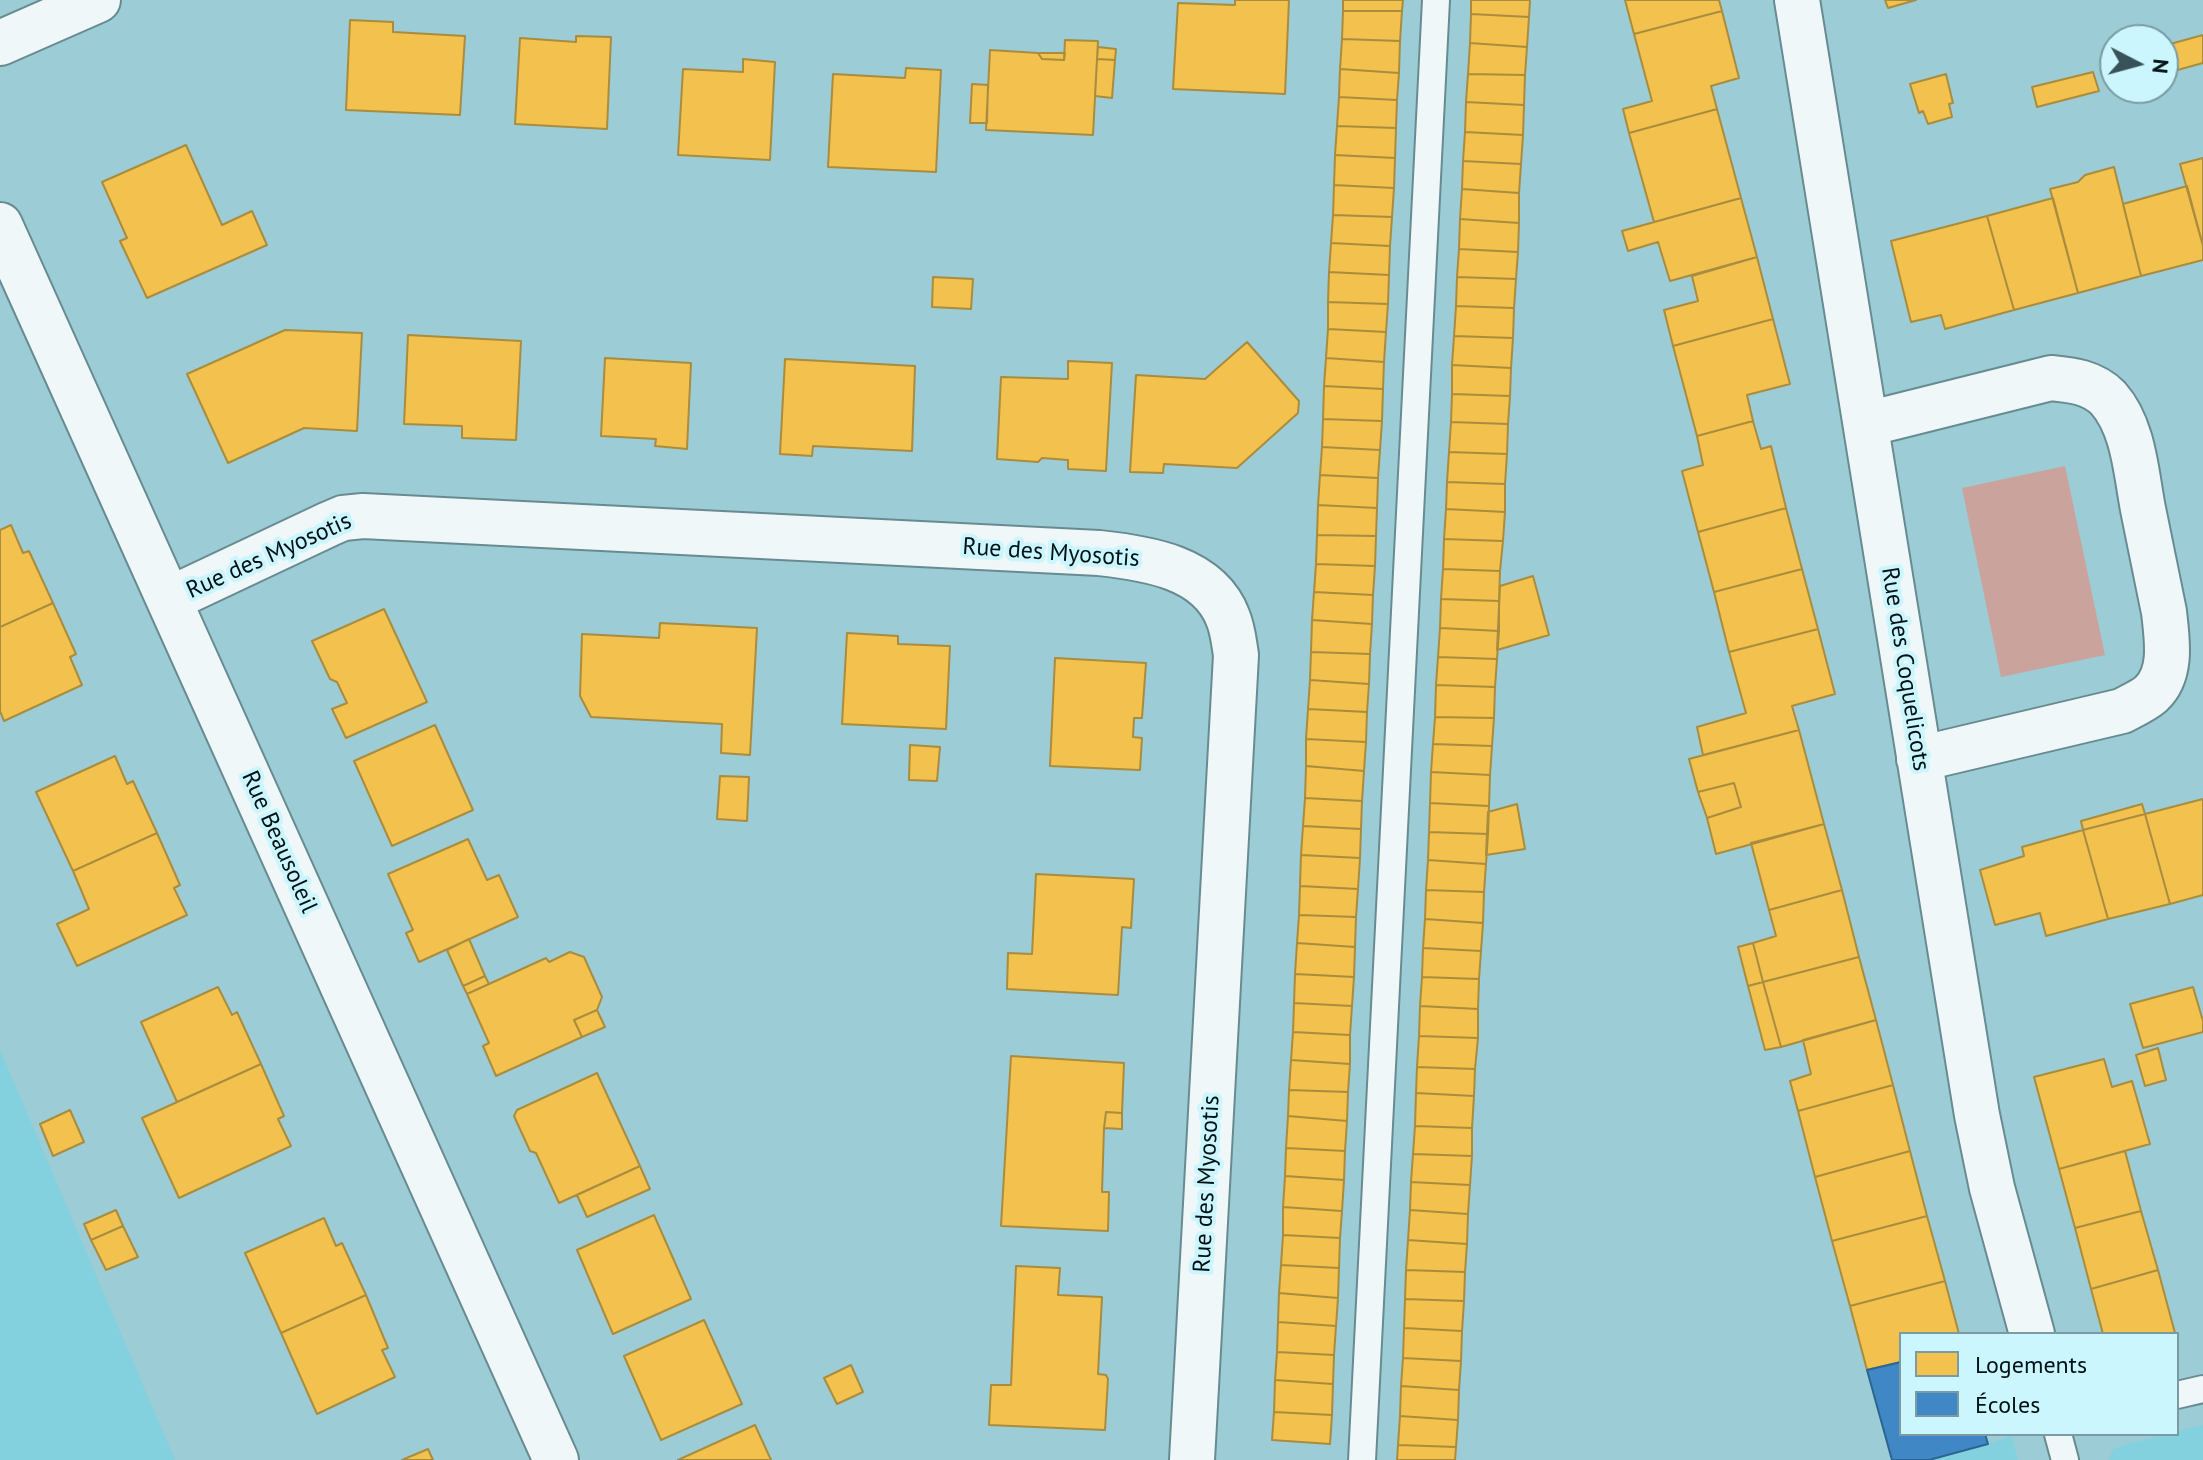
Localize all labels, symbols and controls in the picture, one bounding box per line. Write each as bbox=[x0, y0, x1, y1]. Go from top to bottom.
north arrow bbox=[2099, 24, 2179, 104]
text: N bbox=[2146, 58, 2176, 75]
street label: Rue des Myosotis bbox=[182, 507, 356, 605]
street label: Rue des Myosotis bbox=[961, 532, 1141, 574]
street label: Rue des Coquelicots bbox=[1875, 565, 1935, 773]
street label: Rue Beausoleil bbox=[235, 767, 323, 917]
street label: Rue des Myosotis bbox=[1188, 1095, 1226, 1273]
legend bbox=[1899, 1332, 2179, 1436]
text: Logements bbox=[1975, 1349, 2087, 1380]
text: Écoles bbox=[1975, 1389, 2040, 1420]

